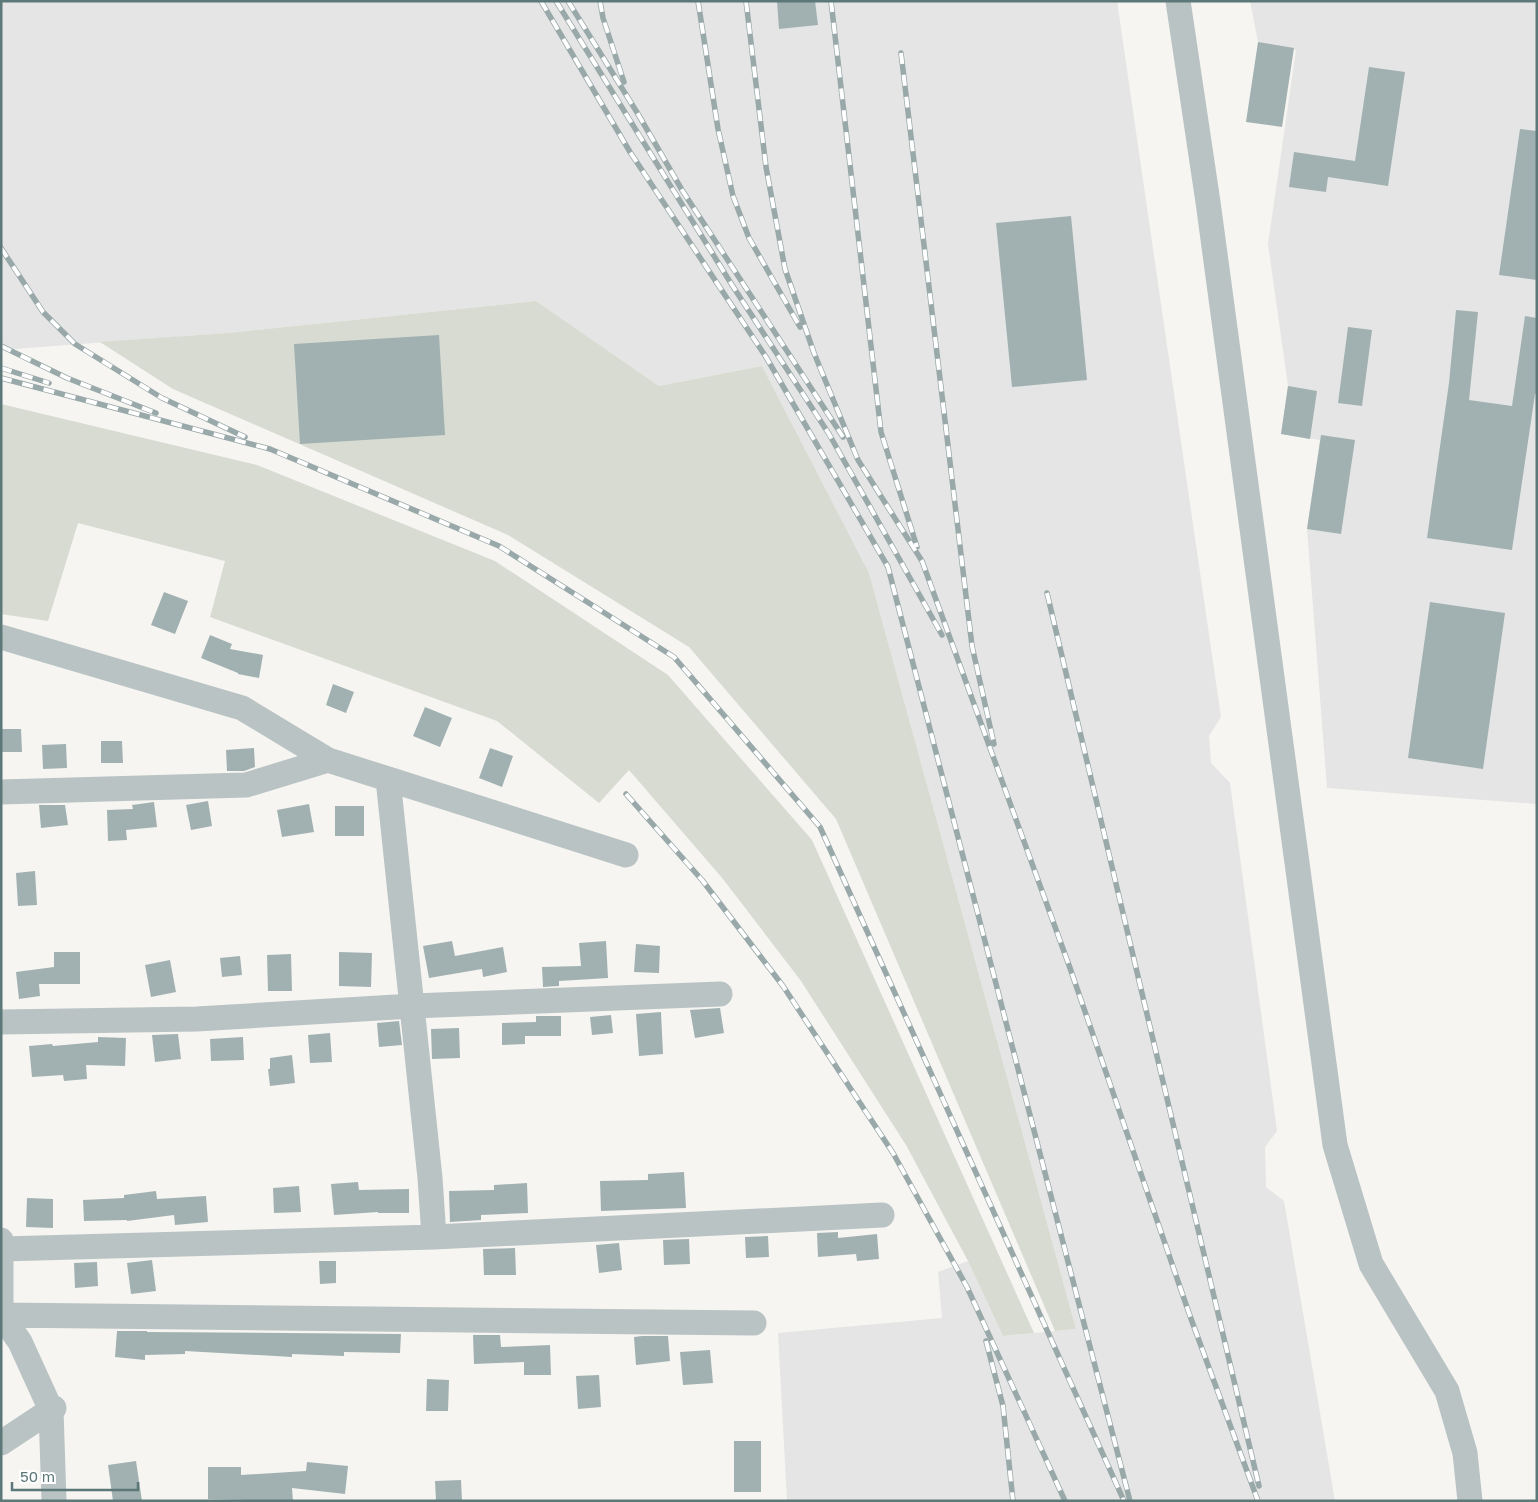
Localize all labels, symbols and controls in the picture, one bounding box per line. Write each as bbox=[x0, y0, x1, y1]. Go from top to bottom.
scale bar bbox=[12, 1460, 139, 1492]
text: 50 m bbox=[20, 1467, 55, 1485]

